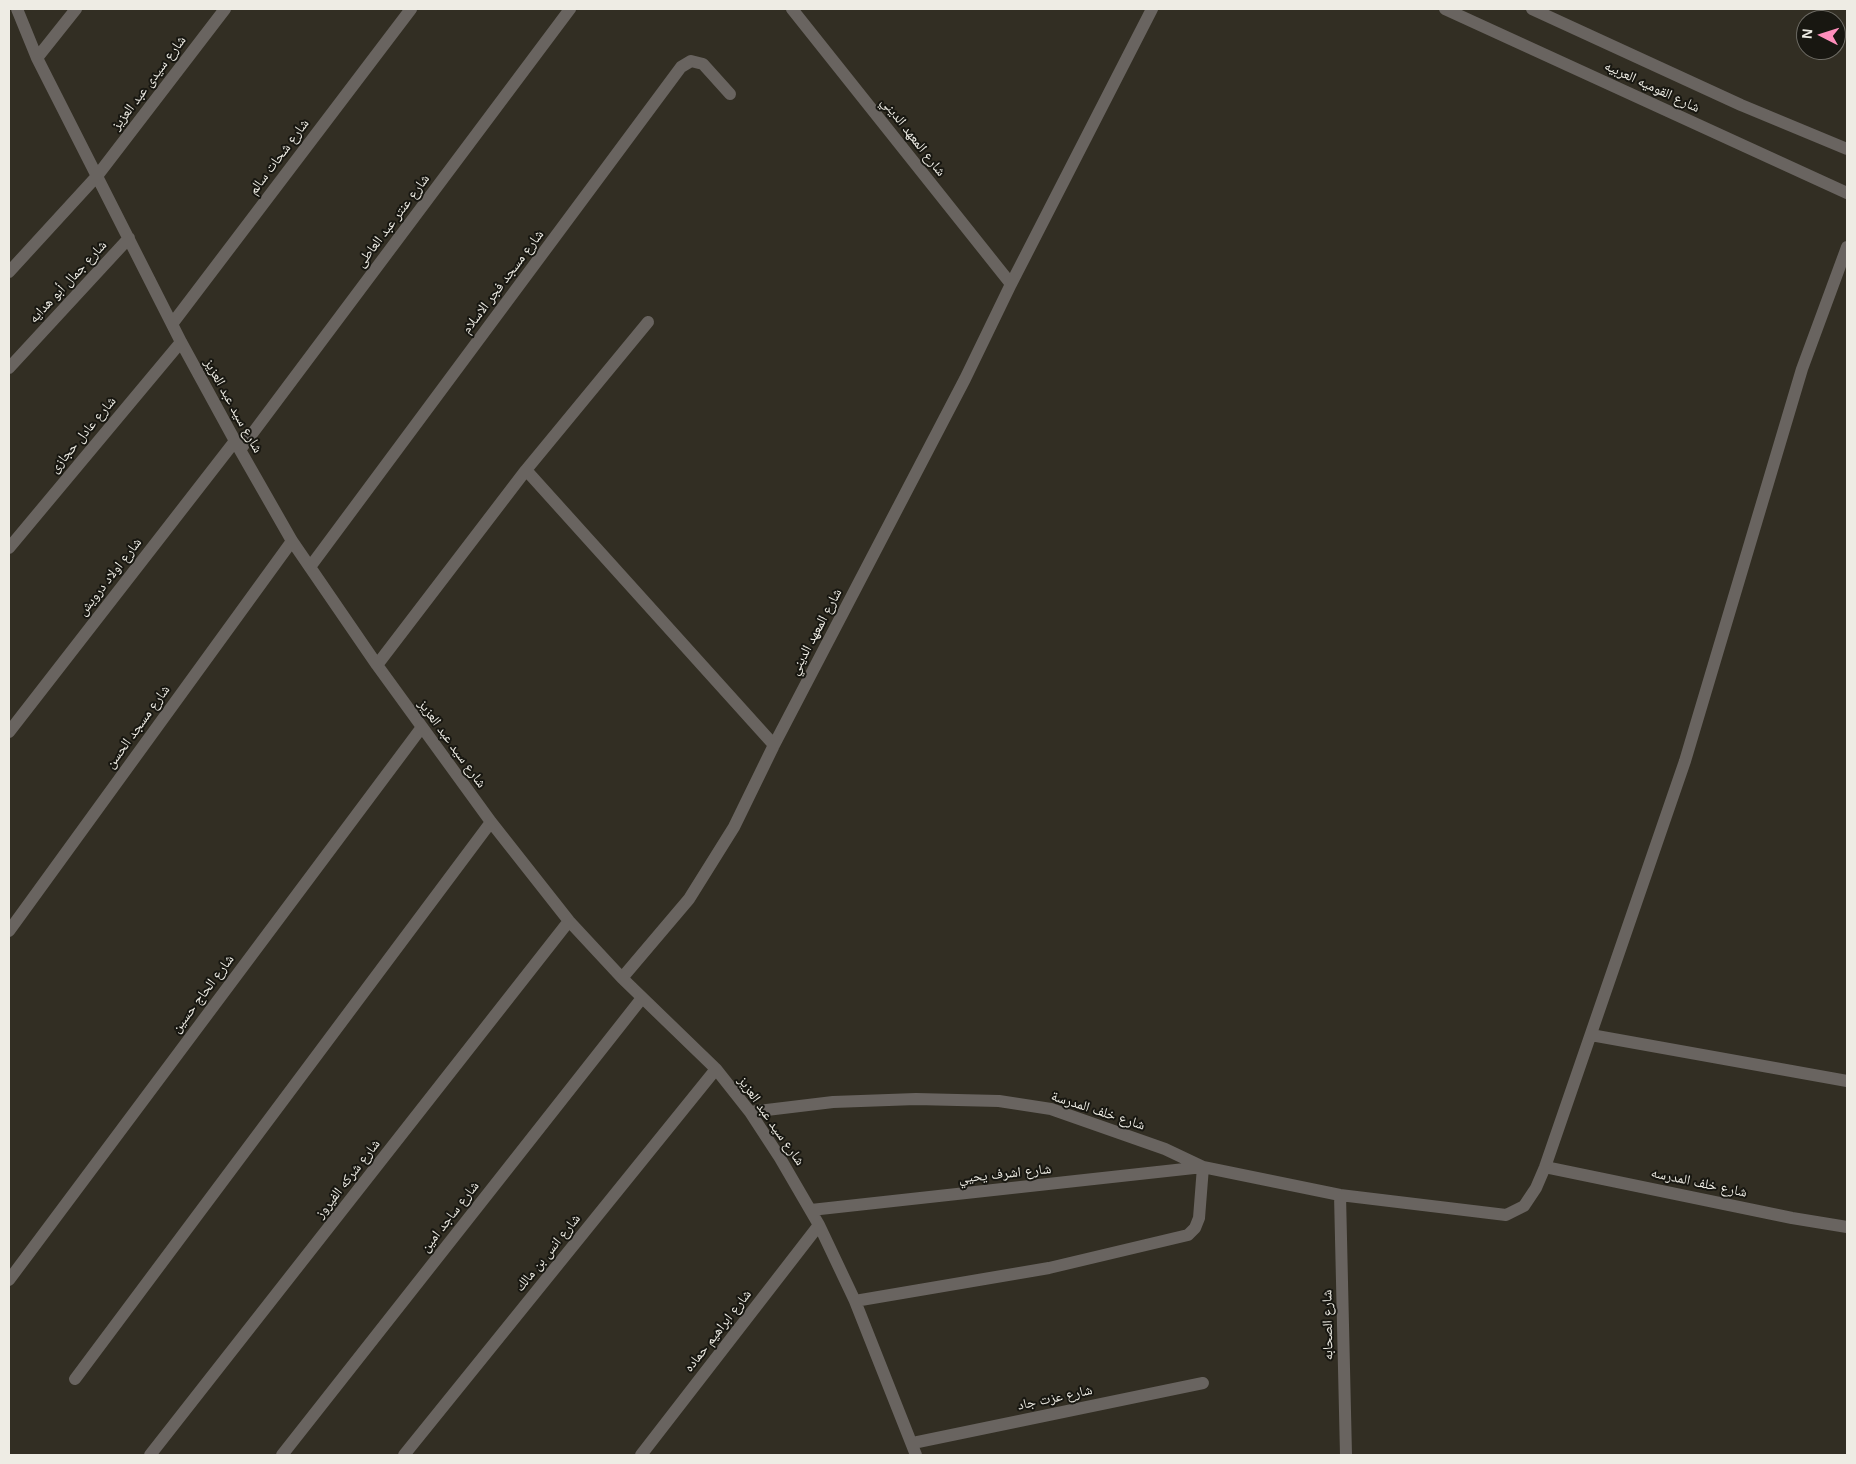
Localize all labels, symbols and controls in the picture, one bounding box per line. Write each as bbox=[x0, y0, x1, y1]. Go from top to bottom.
north arrow bbox=[1796, 10, 1846, 60]
text: N bbox=[1799, 28, 1815, 40]
street label: شارع سيدى عبد العزيز bbox=[108, 32, 190, 134]
street label: شارع القوميه العربيه bbox=[1602, 58, 1702, 116]
street label: شارع المعهد الديني bbox=[877, 94, 949, 180]
street label: شارع شحات سالم bbox=[245, 116, 313, 198]
street label: شارع عنتر عبد العاطى bbox=[352, 171, 434, 271]
street label: شارع مسجد فجر الاسلام bbox=[458, 227, 548, 337]
street label: شارع جمال أبو هدايه bbox=[25, 237, 111, 327]
street label: شارع سيد عبد العزيز bbox=[200, 356, 266, 456]
street label: شارع عادل حجازى bbox=[46, 393, 120, 477]
street label: شارع اولاد درويش bbox=[74, 535, 146, 619]
street label: شارع المعهد الديني bbox=[786, 586, 846, 678]
street label: شارع مسجد الحسن bbox=[102, 682, 174, 772]
street label: شارع سيد عبد العزيز bbox=[414, 697, 490, 791]
street label: شارع الحاج حسين bbox=[168, 951, 238, 1037]
street label: شارع سيد عبد العزيز bbox=[734, 1073, 808, 1169]
street label: شارع خلف المدرسة bbox=[1049, 1088, 1147, 1134]
street label: شارع شركه الفيروز bbox=[312, 1136, 384, 1222]
street label: شارع اشرف يحيي bbox=[958, 1161, 1052, 1187]
street label: شارع خلف المدرسه bbox=[1649, 1165, 1749, 1201]
street label: شارع ساجد امين bbox=[417, 1178, 483, 1256]
street label: شارع انس بن مالك bbox=[512, 1211, 584, 1295]
street label: شارع ابراهيم حماده bbox=[681, 1286, 755, 1376]
street label: شارع الصحابه bbox=[1319, 1289, 1337, 1361]
street label: شارع عزت جاد bbox=[1016, 1382, 1094, 1414]

